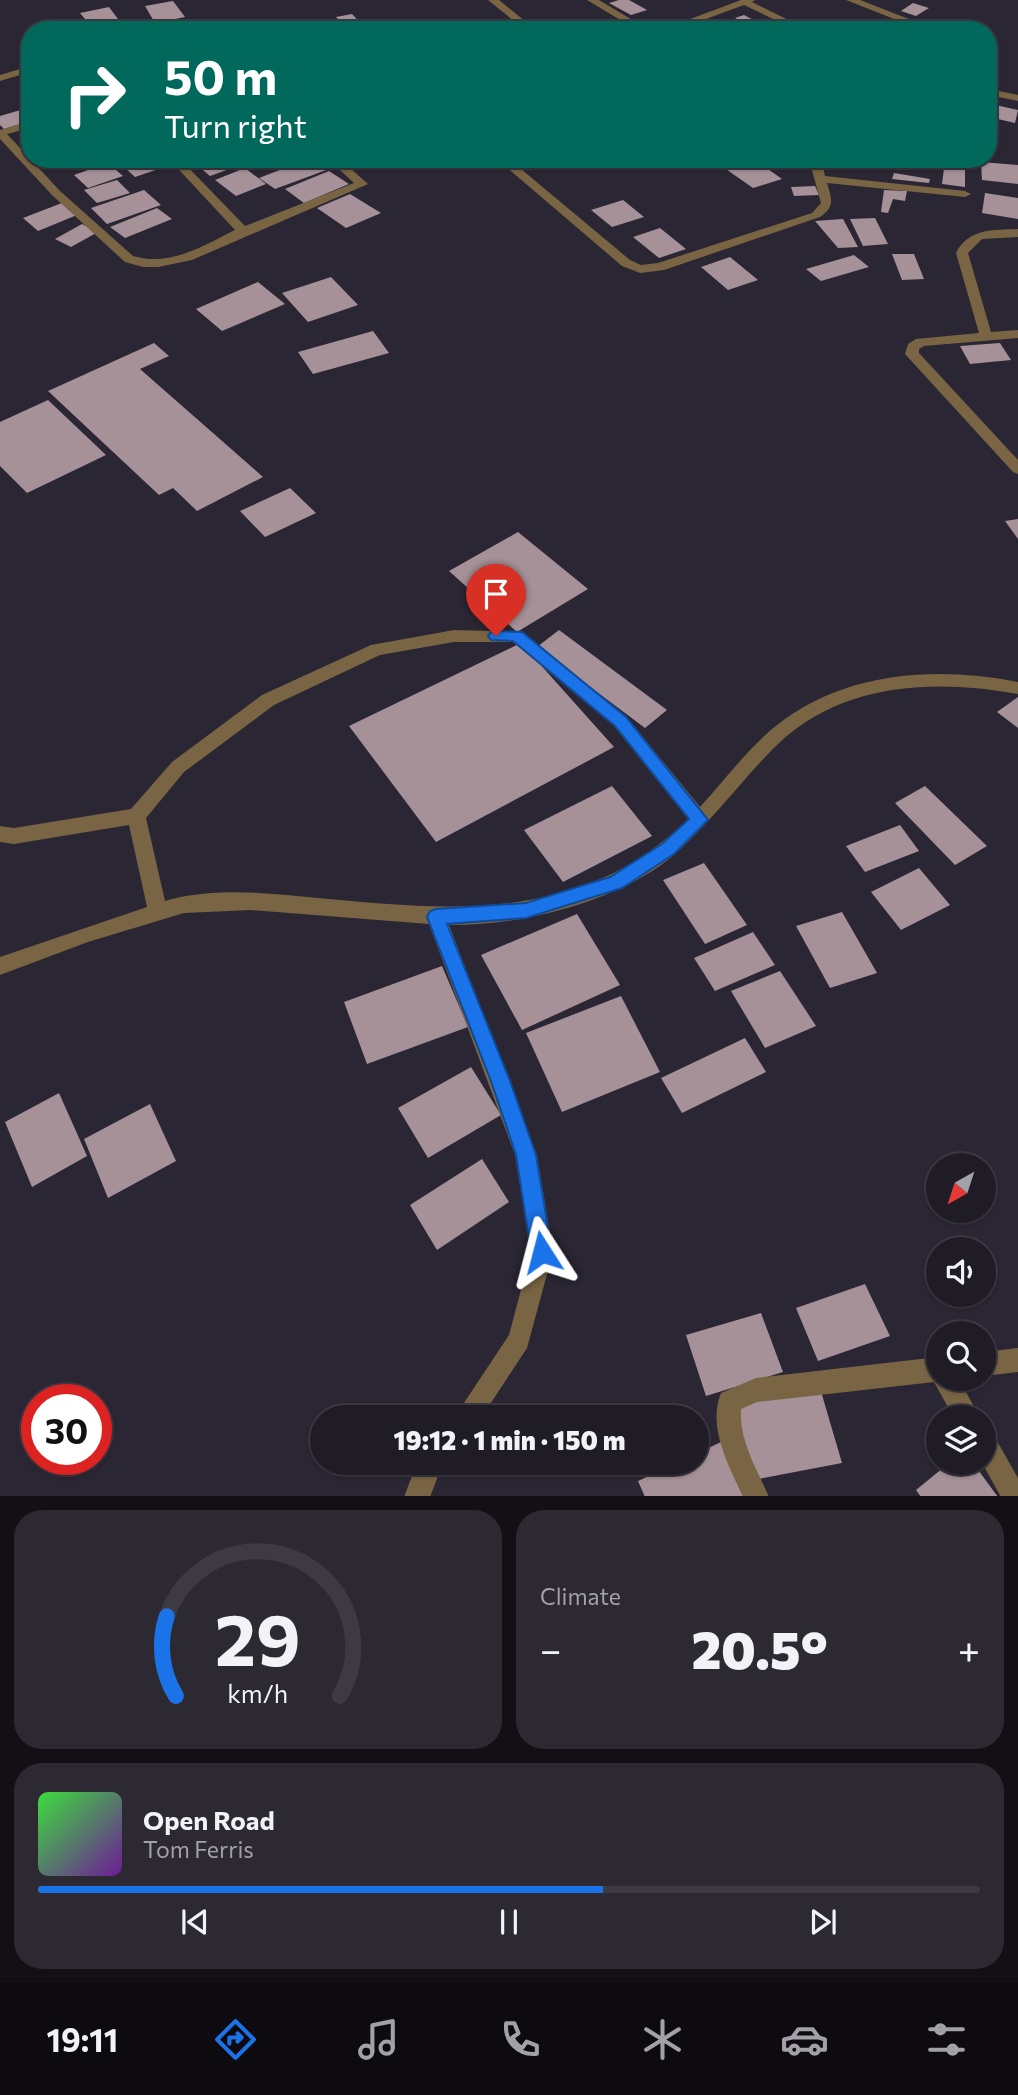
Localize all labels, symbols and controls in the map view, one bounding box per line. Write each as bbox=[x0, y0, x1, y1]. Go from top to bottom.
text: 50 m bbox=[164, 45, 277, 105]
icon: right bbox=[49, 49, 140, 140]
text: Turn right bbox=[164, 105, 307, 145]
pin bbox=[466, 564, 526, 636]
icon: arrive bbox=[477, 575, 515, 613]
north arrow bbox=[926, 1153, 996, 1223]
map controls bbox=[926, 1153, 996, 1475]
position arrow bbox=[505, 1215, 579, 1289]
button: sound bbox=[926, 1237, 996, 1307]
button: search bbox=[926, 1321, 996, 1391]
speed limit sign: 30 bbox=[21, 1384, 112, 1475]
button: layers bbox=[926, 1405, 996, 1475]
text: 19:12 · 1 min · 150 m bbox=[393, 1424, 626, 1455]
text: Climate bbox=[540, 1582, 621, 1610]
text: 29 bbox=[215, 1592, 301, 1681]
text: 20.5° bbox=[691, 1616, 828, 1680]
text: − bbox=[540, 1625, 562, 1672]
text: + bbox=[958, 1625, 980, 1672]
text: km/h bbox=[228, 1677, 288, 1707]
text: Open Road bbox=[143, 1804, 275, 1835]
text: Tom Ferris bbox=[143, 1835, 254, 1863]
icon: previous bbox=[176, 1903, 214, 1941]
icon: pause bbox=[490, 1903, 528, 1941]
icon: next bbox=[804, 1903, 842, 1941]
icon: directions bbox=[211, 2015, 260, 2064]
icon: music bbox=[354, 2015, 403, 2064]
icon: phone bbox=[496, 2015, 545, 2064]
icon: climate bbox=[638, 2015, 687, 2064]
icon: car bbox=[780, 2015, 829, 2064]
icon: filters bbox=[922, 2015, 971, 2064]
text: 19:11 bbox=[47, 2019, 118, 2059]

